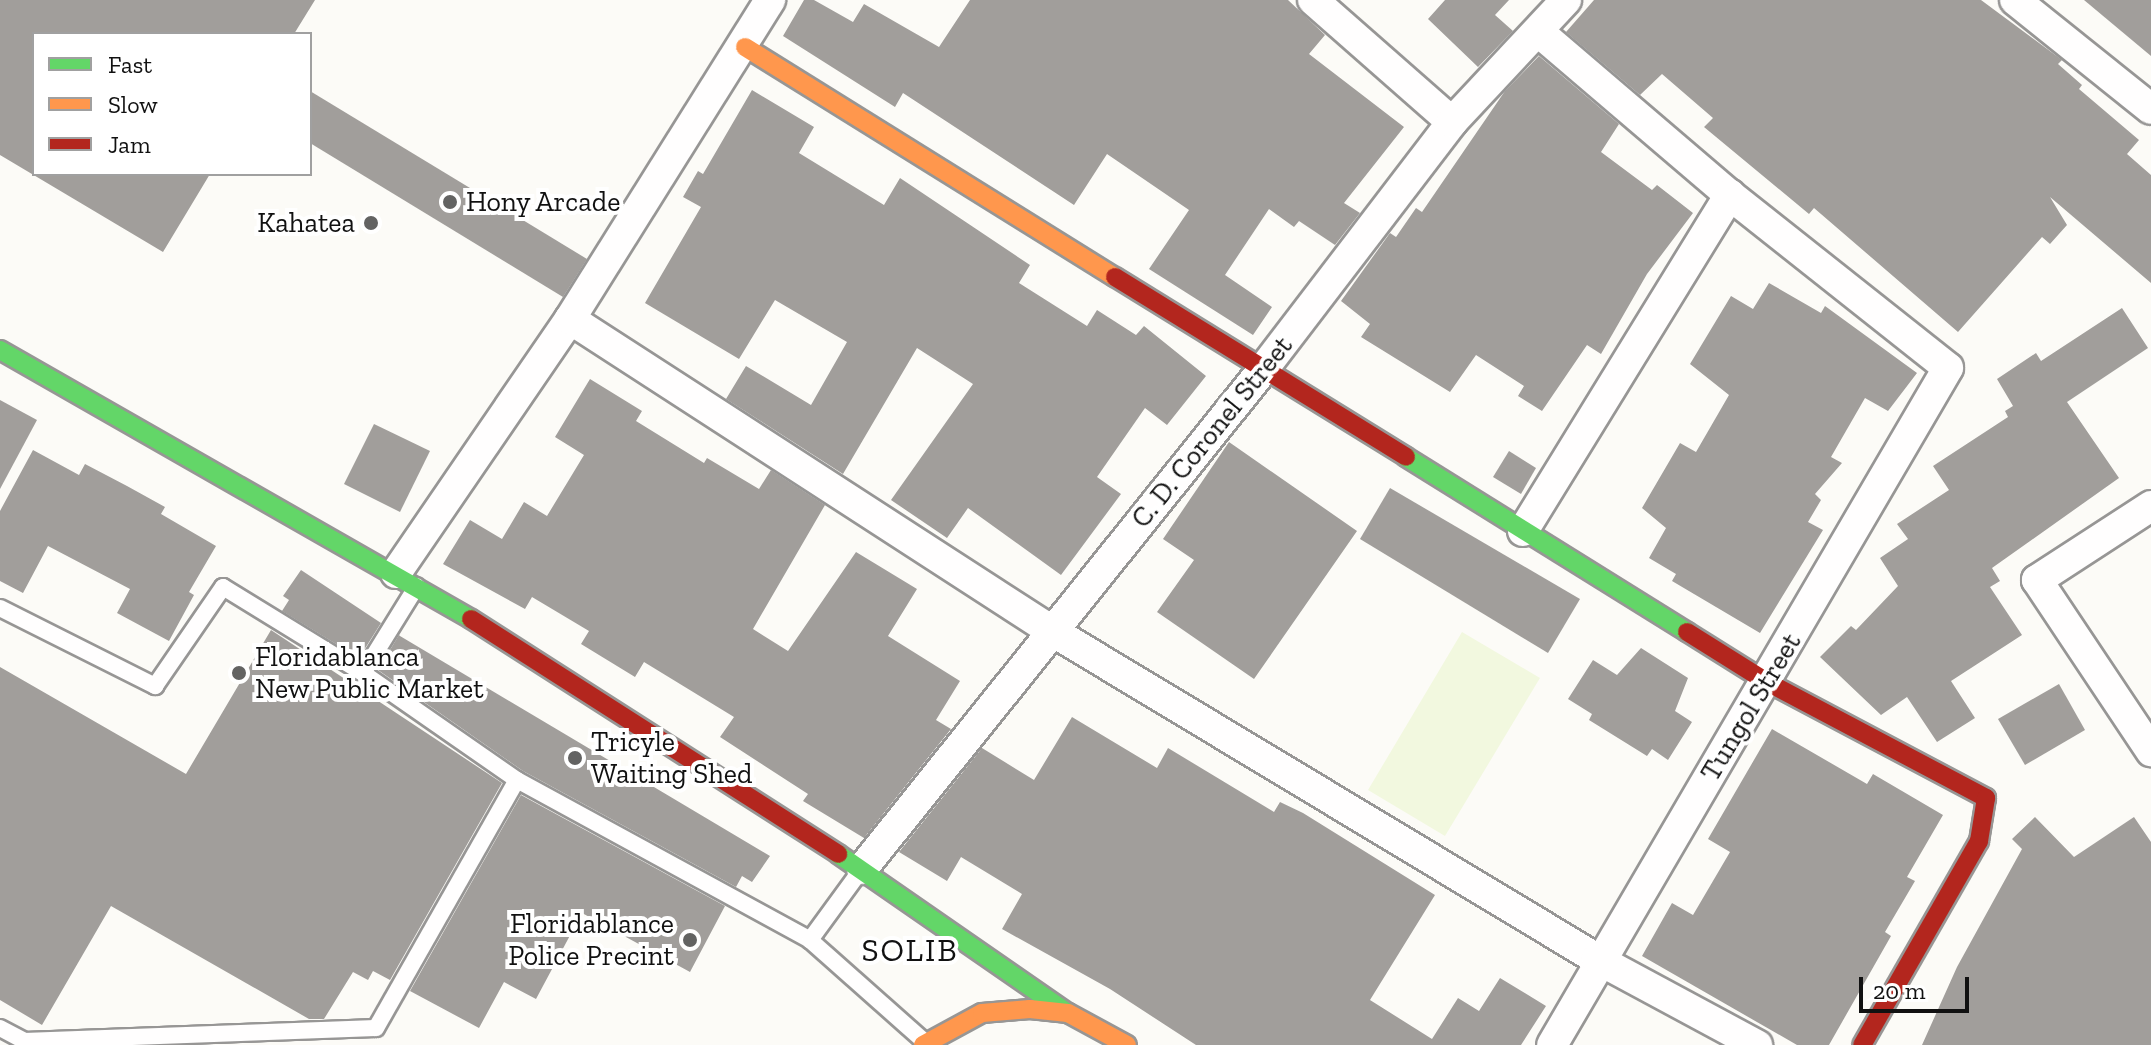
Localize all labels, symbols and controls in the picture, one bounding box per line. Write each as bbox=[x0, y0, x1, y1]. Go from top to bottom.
legend bbox=[32, 32, 312, 176]
text: Fast bbox=[108, 50, 152, 79]
text: Slow bbox=[108, 90, 158, 119]
text: Jam bbox=[108, 130, 151, 159]
place label: Hony Arcade bbox=[466, 185, 622, 219]
marker: Hony Arcade bbox=[441, 193, 459, 211]
place label: Kahatea bbox=[257, 206, 355, 240]
marker: Kahatea bbox=[362, 214, 380, 232]
street label: C. D. Coronel Street bbox=[1124, 329, 1300, 535]
street label: Tungol Street bbox=[1694, 627, 1808, 787]
place label: Floridablanca New Public Market bbox=[255, 640, 484, 706]
marker: Floridablanca New Public Market bbox=[230, 664, 248, 682]
place label: Tricyle Waiting Shed bbox=[591, 725, 752, 791]
marker: Tricyle Waiting Shed bbox=[566, 749, 584, 767]
place label: Floridablance Police Precint bbox=[508, 907, 674, 973]
marker: Floridablance Police Precint bbox=[681, 931, 699, 949]
district label: SOLIB bbox=[861, 931, 959, 969]
scale bar bbox=[1863, 961, 1973, 1011]
text: 20 m bbox=[1873, 976, 1925, 1005]

